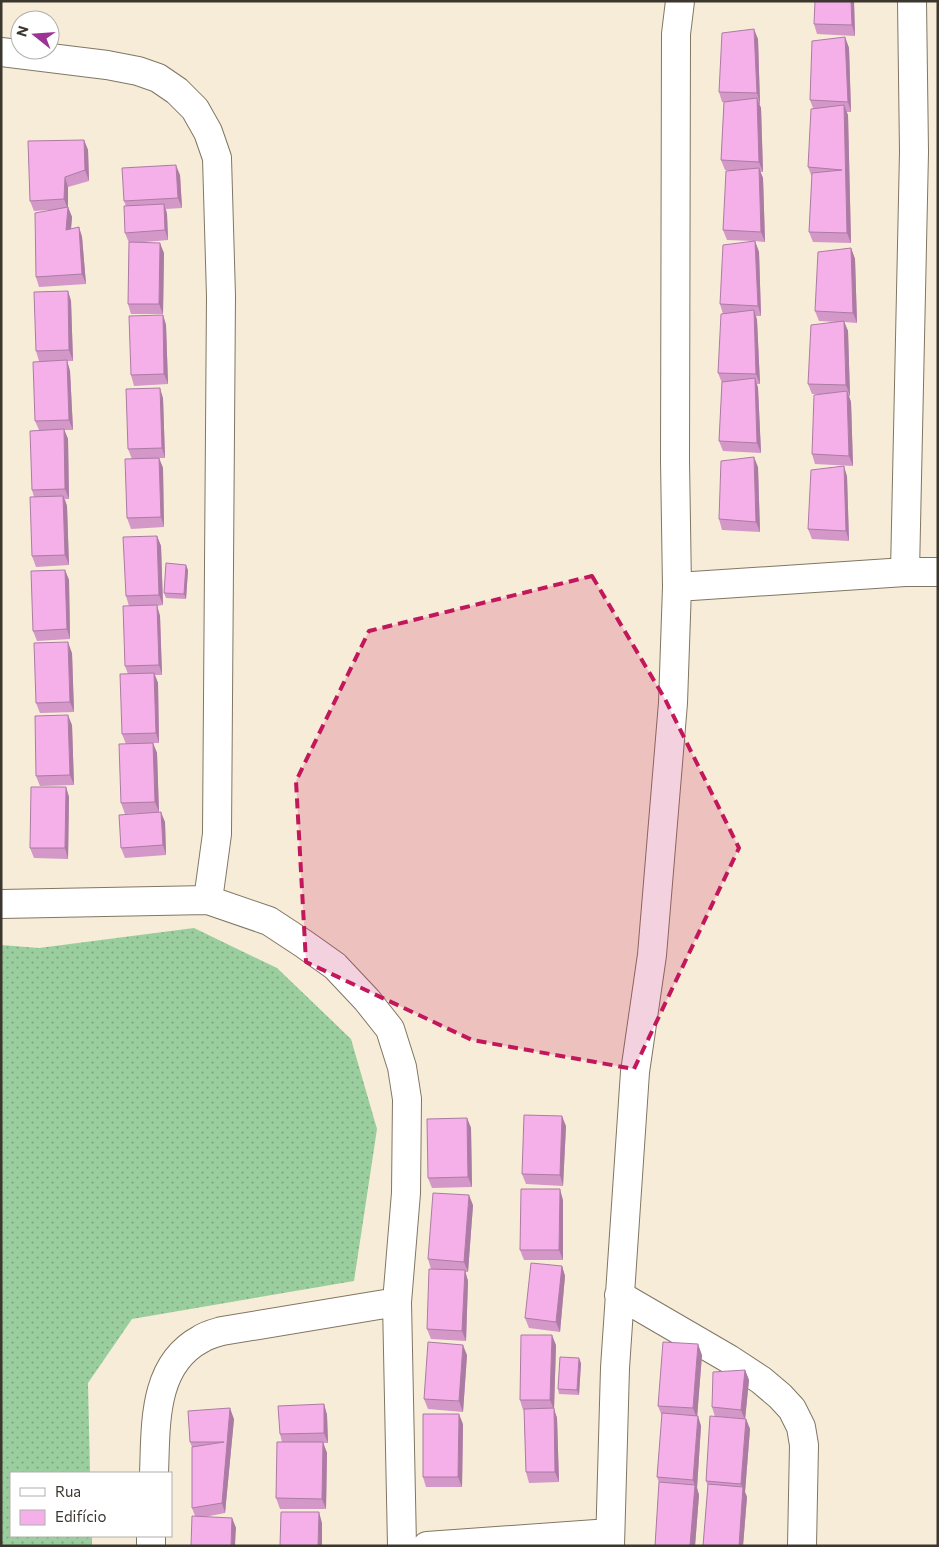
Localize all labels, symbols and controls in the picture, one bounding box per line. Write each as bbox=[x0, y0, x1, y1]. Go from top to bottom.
north arrow bbox=[10, 10, 60, 60]
text: N bbox=[12, 24, 32, 39]
legend bbox=[10, 1472, 172, 1537]
text: Rua bbox=[55, 1482, 81, 1500]
text: Edifício bbox=[55, 1507, 106, 1525]

